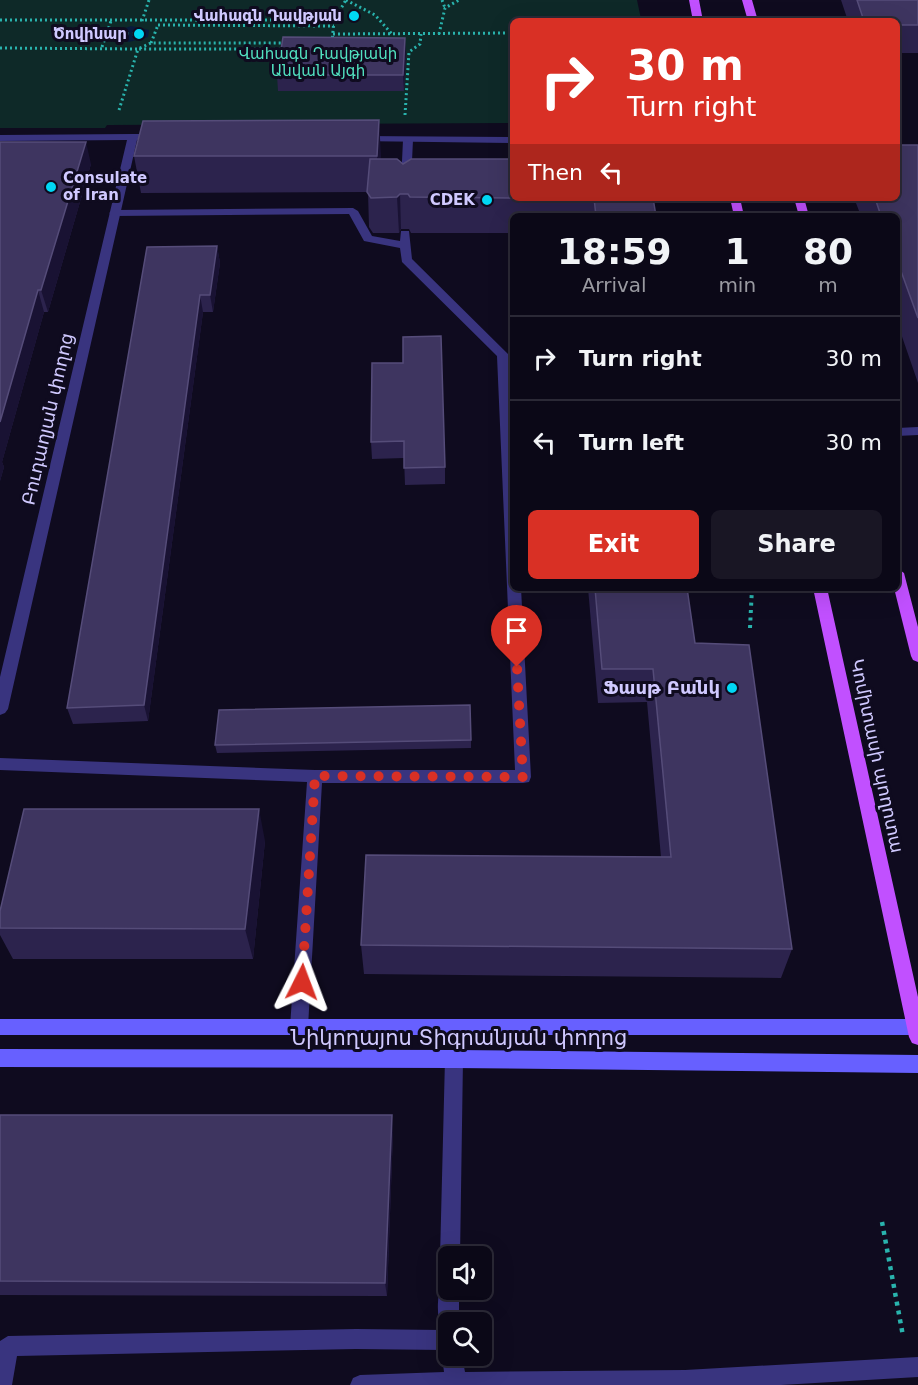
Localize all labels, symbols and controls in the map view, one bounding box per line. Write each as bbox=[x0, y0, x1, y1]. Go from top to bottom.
place label: Վահագն Դավթյան bbox=[194, 7, 342, 25]
marker: Վահագն Դավթյան bbox=[347, 9, 361, 23]
place label: Ծովինար bbox=[53, 25, 127, 43]
marker: Ծովինար bbox=[132, 27, 146, 41]
text: 30 m bbox=[627, 41, 744, 90]
icon: right bbox=[528, 42, 606, 120]
park label: Վահագն Դավթյանի Անվան Այգի bbox=[239, 45, 397, 80]
text: Turn right bbox=[627, 91, 756, 122]
icon: left bbox=[595, 156, 628, 189]
text: Then bbox=[528, 160, 583, 185]
place label: Consulate of Iran bbox=[63, 169, 147, 204]
marker: Consulate of Iran bbox=[44, 180, 58, 194]
place label: CDEK bbox=[430, 191, 476, 209]
marker: CDEK bbox=[480, 193, 494, 207]
text: 18:59 bbox=[557, 231, 671, 272]
text: 1 bbox=[725, 231, 750, 272]
text: 80 bbox=[803, 231, 853, 272]
text: Arrival bbox=[582, 273, 647, 297]
text: min bbox=[718, 273, 756, 297]
text: m bbox=[818, 273, 838, 297]
street label: Բուդաղյան փողոց bbox=[17, 331, 78, 507]
icon: right bbox=[528, 342, 561, 375]
text: Turn right bbox=[579, 346, 702, 371]
text: 30 m bbox=[826, 346, 882, 371]
icon: left bbox=[528, 426, 561, 459]
text: Turn left bbox=[579, 430, 684, 455]
text: 30 m bbox=[826, 430, 882, 455]
button: Exit bbox=[528, 510, 699, 579]
button: Share bbox=[711, 510, 882, 579]
pin bbox=[491, 605, 542, 667]
icon: arrive bbox=[500, 614, 533, 647]
street label: Կոմիտասի պողոտա bbox=[847, 657, 908, 855]
place label: Ֆասթ Բանկ bbox=[603, 677, 720, 698]
marker: Ֆասթ Բանկ bbox=[725, 681, 739, 695]
position arrow bbox=[270, 950, 334, 1014]
street label: Նիկողայոս Տիգրանյան փողոց bbox=[291, 1026, 627, 1050]
map controls bbox=[438, 1246, 492, 1366]
button: sound bbox=[438, 1246, 492, 1300]
button: search bbox=[438, 1312, 492, 1366]

